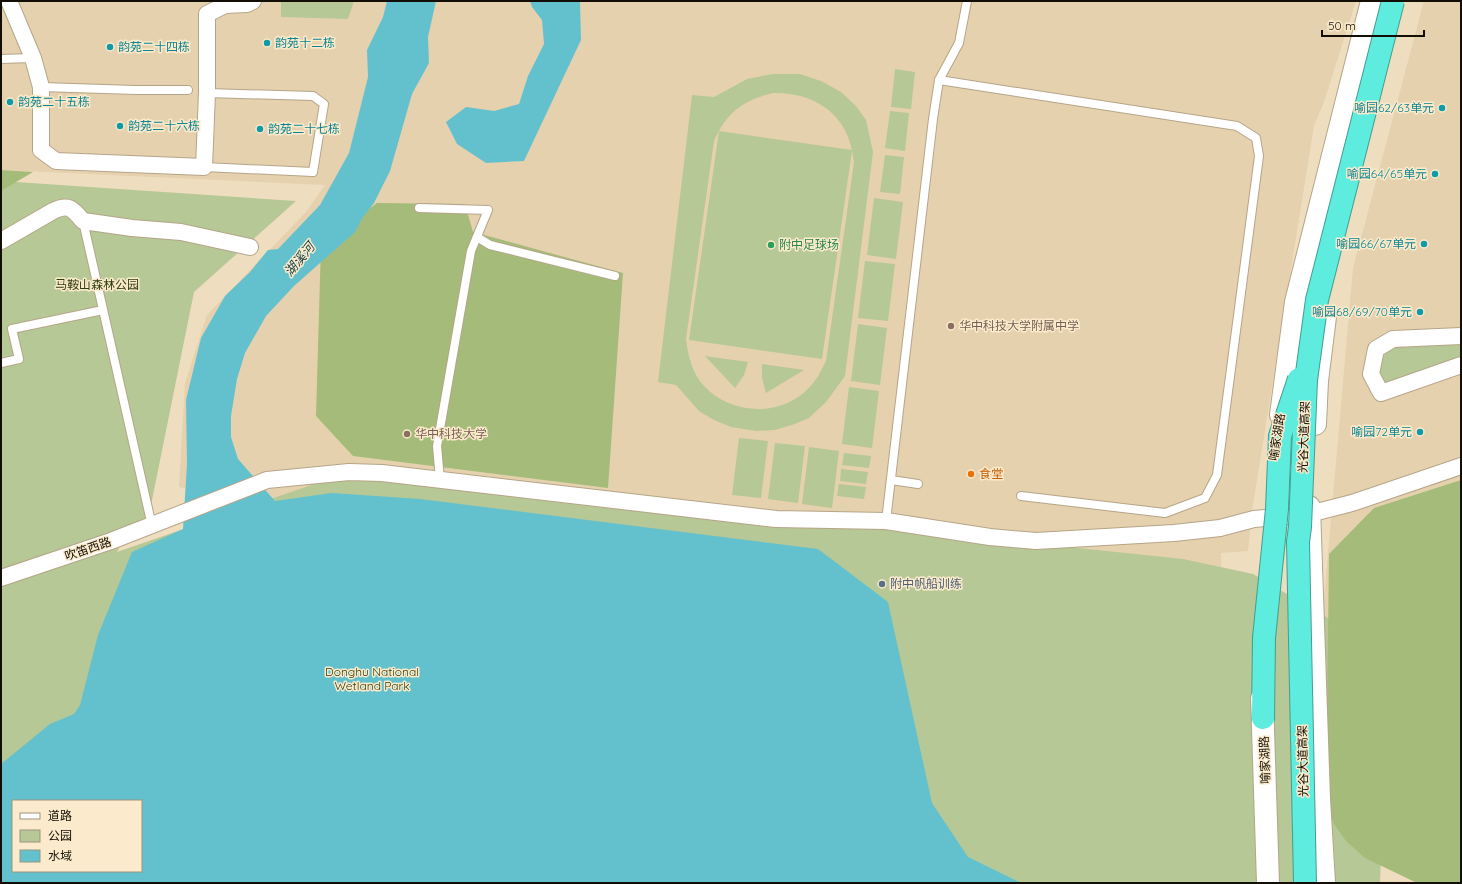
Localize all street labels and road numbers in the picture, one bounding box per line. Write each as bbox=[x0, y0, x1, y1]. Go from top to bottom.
street label: 光谷大道高架 bbox=[1295, 401, 1312, 473]
street label: 喻家湖路 bbox=[1265, 412, 1288, 462]
street label: 吹笛西路 bbox=[63, 534, 113, 563]
street label: 光谷大道高架 bbox=[1294, 725, 1311, 797]
street label: 喻家湖路 bbox=[1256, 736, 1273, 784]

